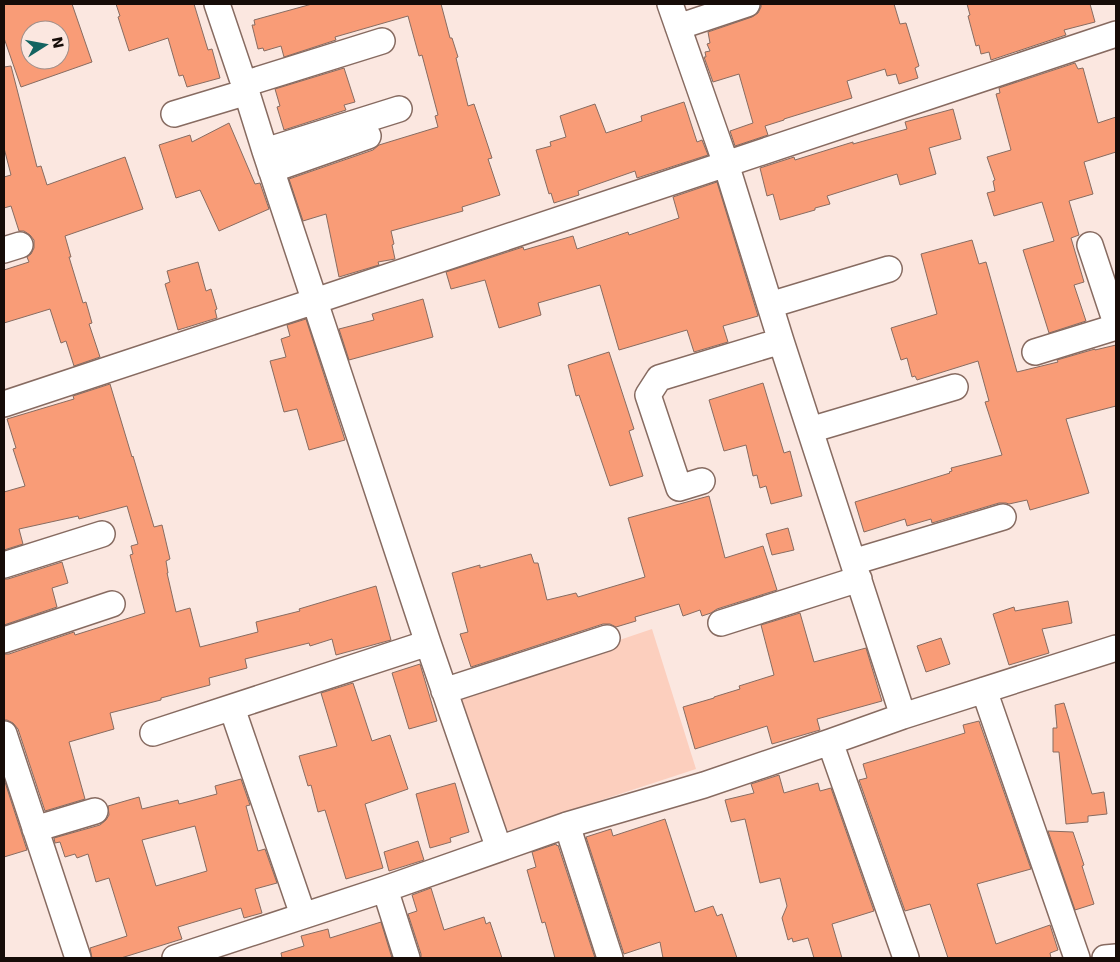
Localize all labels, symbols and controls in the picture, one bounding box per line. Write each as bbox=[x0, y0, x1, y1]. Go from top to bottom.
north arrow bbox=[20, 20, 70, 70]
text: N bbox=[49, 35, 67, 50]

